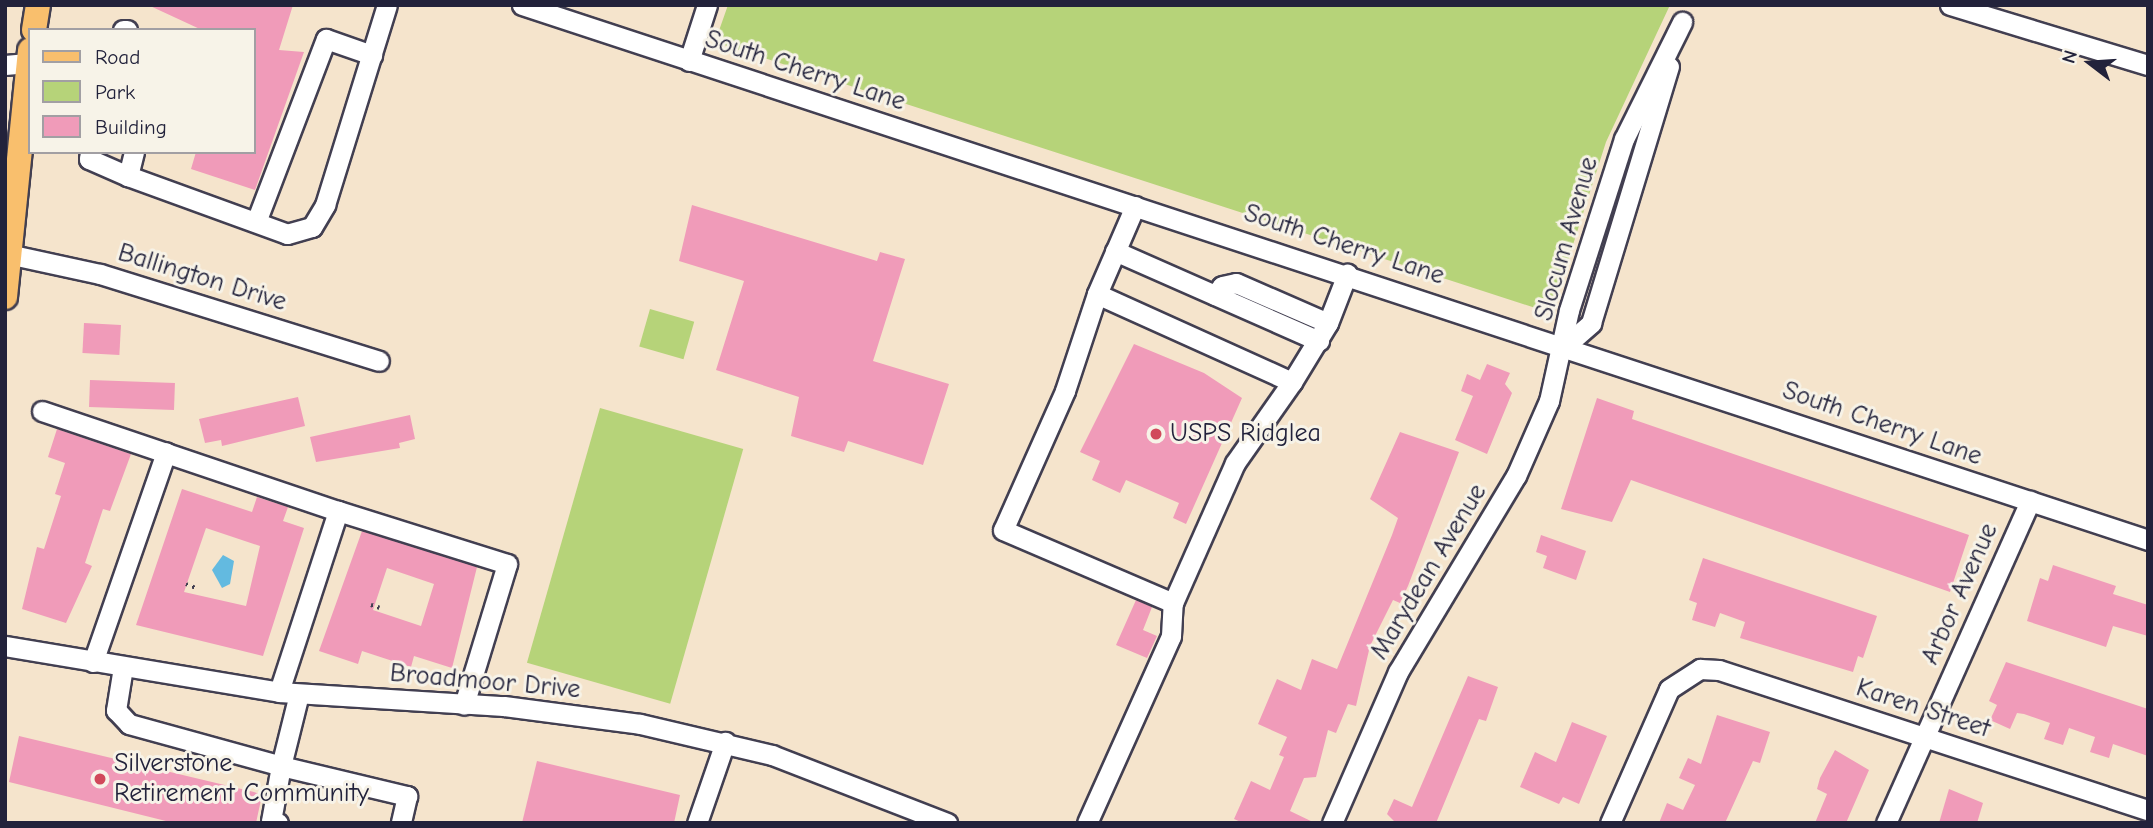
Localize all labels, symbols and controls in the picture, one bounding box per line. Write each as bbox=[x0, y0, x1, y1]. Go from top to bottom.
street label: South Cherry Lane bbox=[701, 24, 909, 118]
legend bbox=[28, 28, 256, 154]
north arrow bbox=[2055, 28, 2125, 98]
text: Road bbox=[95, 45, 140, 69]
text: N bbox=[2058, 48, 2082, 66]
text: Park bbox=[95, 80, 135, 104]
text: Building bbox=[95, 115, 167, 139]
street label: Slocum Avenue bbox=[1529, 153, 1605, 325]
street label: South Cherry Lane bbox=[1240, 198, 1448, 292]
street label: Ballington Drive bbox=[114, 238, 290, 318]
street label: South Cherry Lane bbox=[1778, 375, 1986, 473]
place label: USPS Ridglea bbox=[1170, 418, 1321, 450]
marker: USPS Ridglea bbox=[1148, 426, 1164, 442]
street label: Marydean Avenue bbox=[1364, 479, 1494, 665]
street label: Arbor Avenue bbox=[1915, 519, 2005, 669]
street label: Broadmoor Drive bbox=[389, 658, 581, 706]
street label: Karen Street bbox=[1852, 673, 1994, 745]
place label: Silverstone Retirement Community bbox=[114, 748, 369, 810]
marker: Silverstone Retirement Community bbox=[92, 771, 108, 787]

